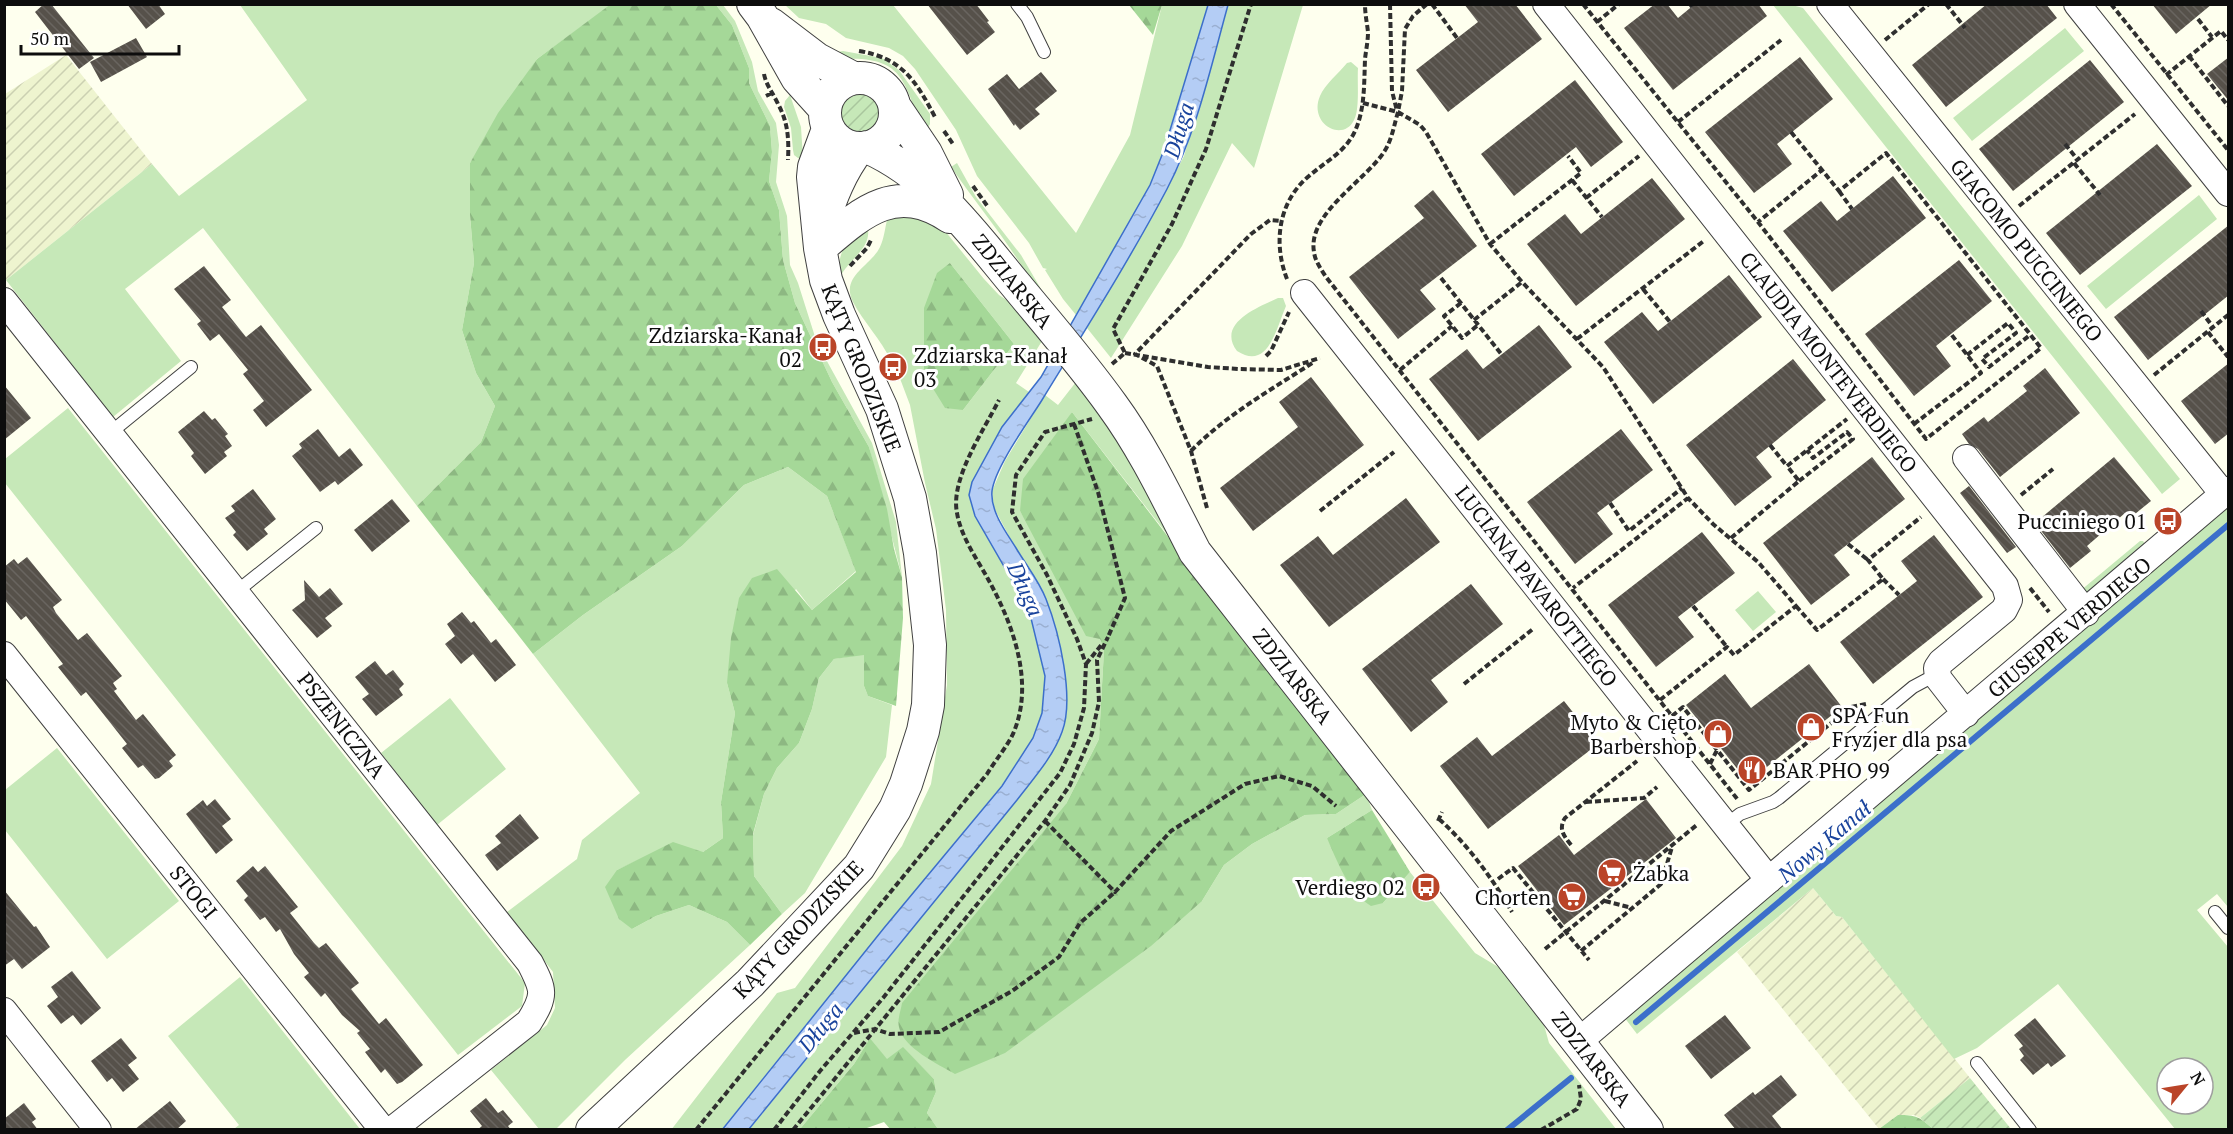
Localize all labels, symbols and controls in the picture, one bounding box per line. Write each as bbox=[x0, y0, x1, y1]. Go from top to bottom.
scale bar bbox=[21, 18, 178, 56]
text: 50 m bbox=[30, 26, 70, 50]
water label: Długa bbox=[1156, 99, 1200, 162]
street label: GIACOMO PUCCINIEGO bbox=[1944, 153, 2110, 347]
street label: ZDZIARSKA bbox=[966, 228, 1060, 335]
street label: CLAUDIA MONTEVERDIEGO bbox=[1734, 246, 1924, 478]
street label: KĄTY GRODZISKIE bbox=[815, 280, 909, 456]
place label: Zdziarska-Kanał 02 bbox=[649, 321, 802, 373]
bus stop icon: Zdziarska-Kanał 02 bbox=[807, 331, 839, 363]
place label: Zdziarska-Kanał 03 bbox=[914, 341, 1067, 393]
bus stop icon: Zdziarska-Kanał 03 bbox=[877, 351, 909, 383]
street label: LUCIANA PAVAROTTIEGO bbox=[1450, 480, 1624, 692]
bus stop icon: Pucciniego 01 bbox=[2152, 505, 2184, 537]
place label: Pucciniego 01 bbox=[2017, 507, 2147, 535]
street label: GIUSEPPE VERDIEGO bbox=[1981, 550, 2157, 704]
water label: Długa bbox=[1001, 556, 1051, 621]
street label: ZDZIARSKA bbox=[1247, 623, 1339, 730]
street label: PSZENICZNA bbox=[292, 666, 393, 784]
place label: SPA Fun Fryzjer dla psa bbox=[1832, 701, 1968, 753]
place label: Myto & Cięto Barbershop bbox=[1570, 708, 1697, 760]
shop icon: SPA Fun Fryzjer dla psa bbox=[1795, 711, 1827, 743]
shop icon: Myto & Cięto Barbershop bbox=[1702, 718, 1734, 750]
restaurant icon: BAR PHO 99 bbox=[1736, 754, 1768, 786]
place label: BAR PHO 99 bbox=[1773, 756, 1890, 784]
water label: Nowy Kanał bbox=[1770, 793, 1877, 889]
street label: KĄTY GRODZISKIE bbox=[727, 854, 869, 1004]
supermarket icon: Żabka bbox=[1596, 857, 1628, 889]
street label: STOGI bbox=[164, 859, 224, 925]
place label: Żabka bbox=[1633, 859, 1690, 887]
bus stop icon: Verdiego 02 bbox=[1410, 871, 1442, 903]
place label: Verdiego 02 bbox=[1295, 873, 1405, 901]
supermarket icon: Chorten bbox=[1556, 881, 1588, 913]
place label: Chorten bbox=[1475, 883, 1552, 911]
water label: Długa bbox=[790, 996, 849, 1059]
street label: ZDZIARSKA bbox=[1546, 1006, 1638, 1113]
north arrow bbox=[2155, 1056, 2215, 1116]
text: N bbox=[2185, 1068, 2211, 1089]

